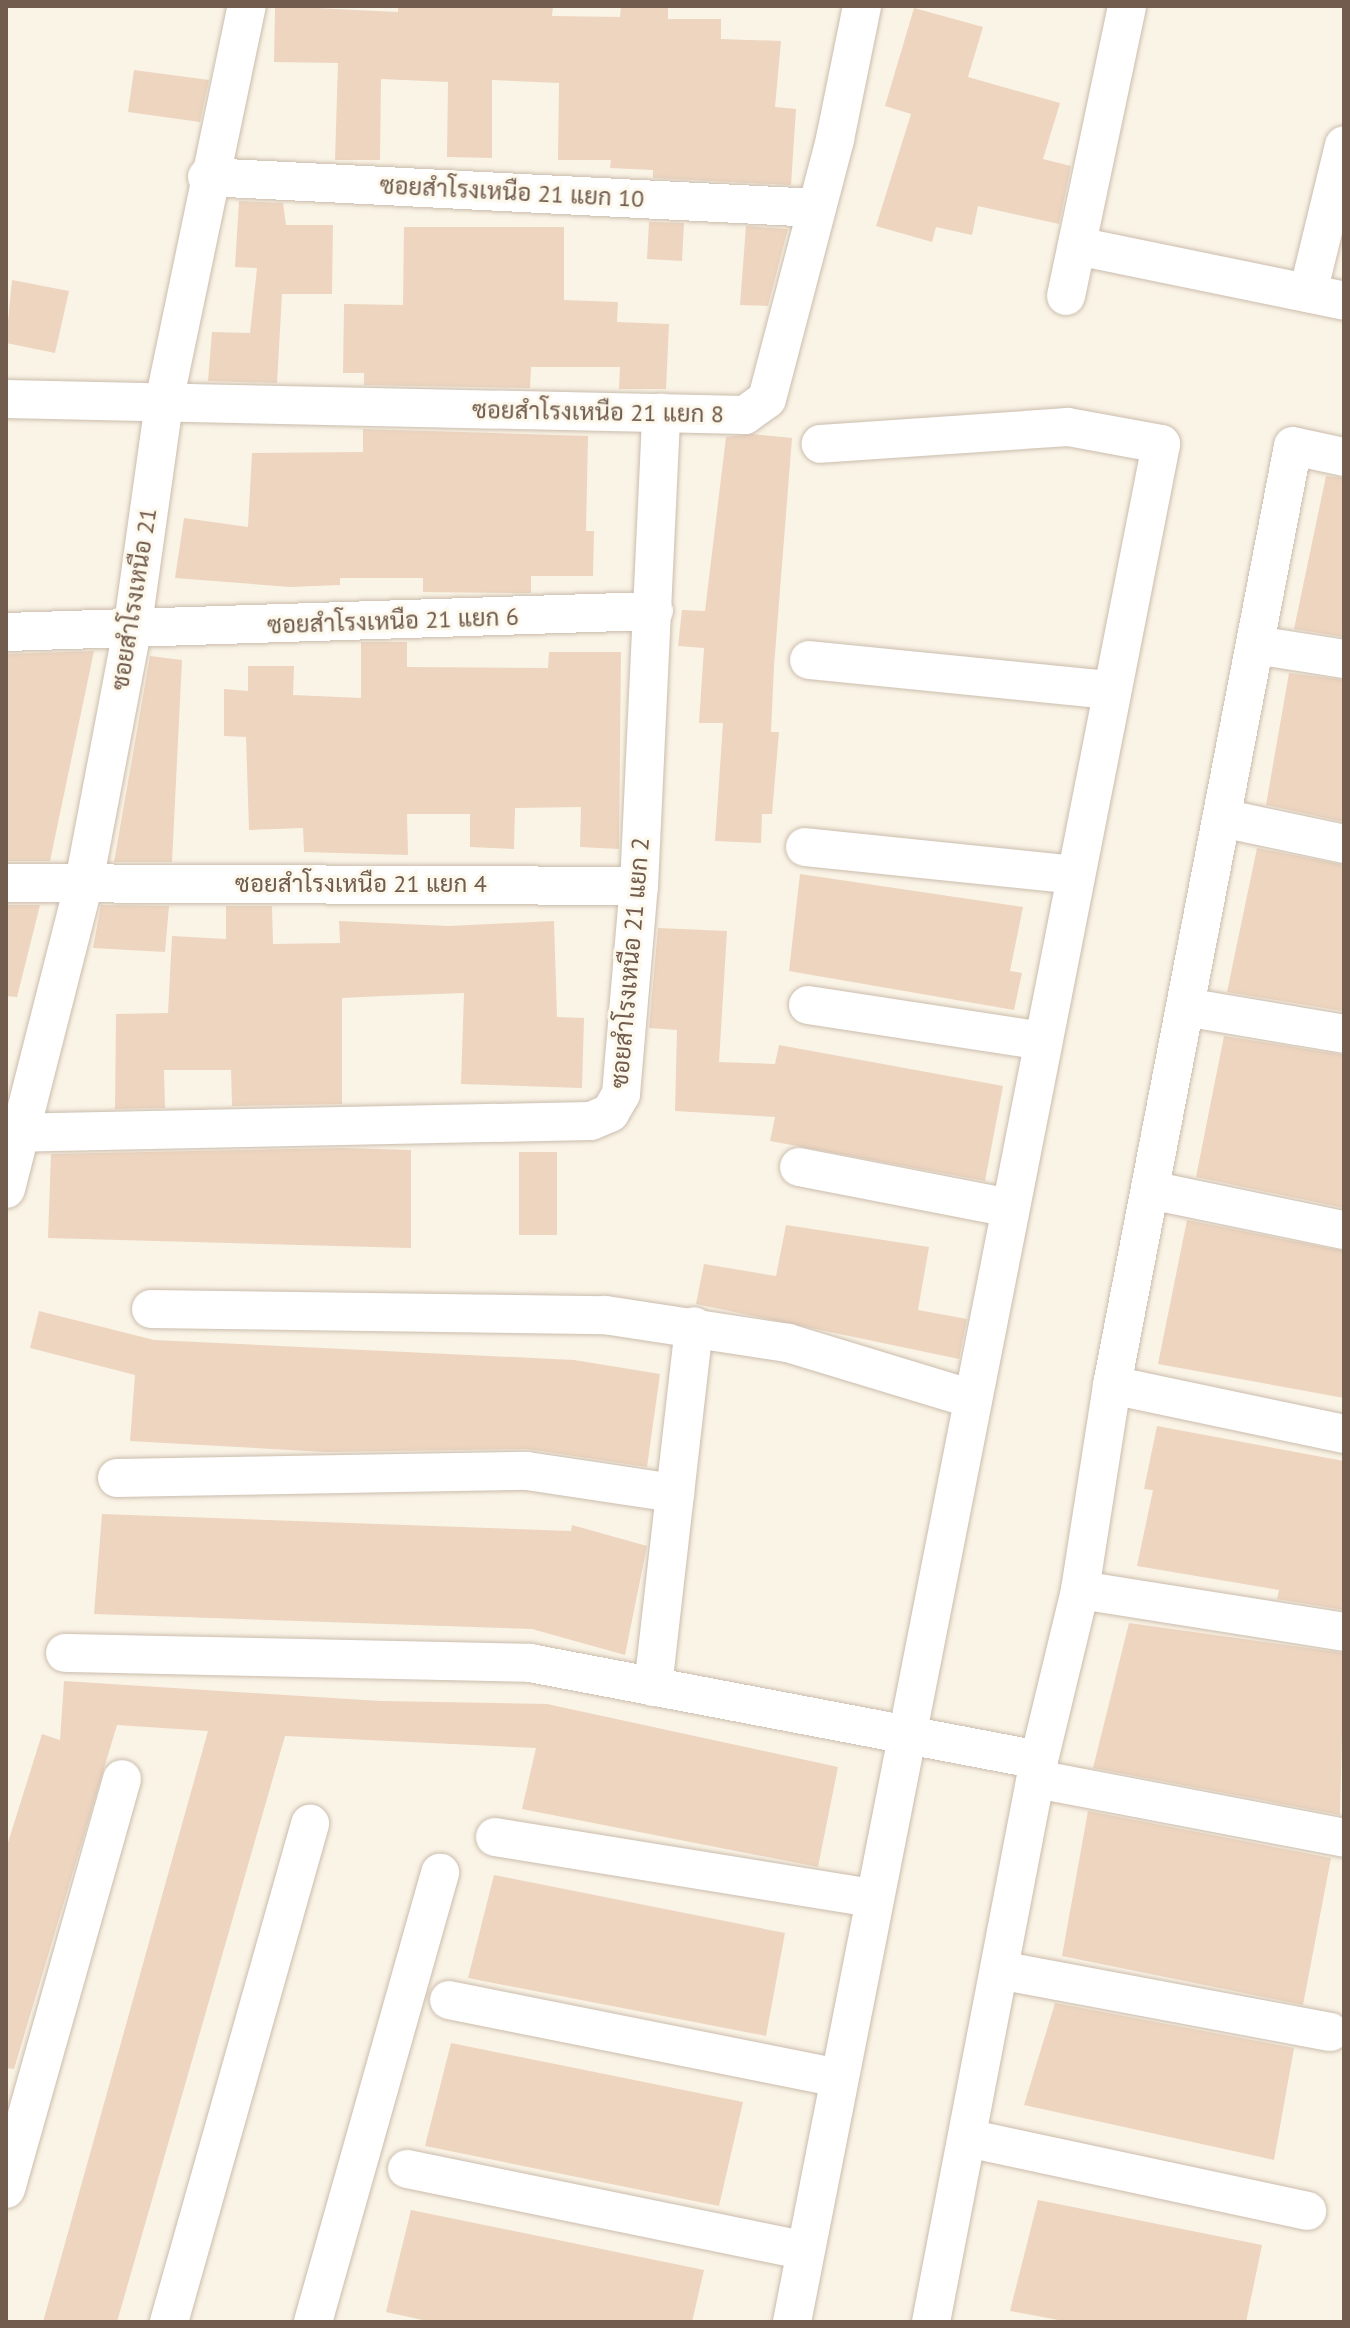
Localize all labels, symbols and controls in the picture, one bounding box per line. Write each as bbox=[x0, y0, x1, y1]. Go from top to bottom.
street label: ซอยสำโรงเหนือ 21 แยก 10 bbox=[379, 171, 645, 213]
street label: ซอยสำโรงเหนือ 21 แยก 8 bbox=[472, 395, 724, 429]
street label: ซอยสำโรงเหนือ 21 bbox=[105, 506, 163, 692]
street label: ซอยสำโรงเหนือ 21 แยก 6 bbox=[267, 602, 519, 640]
street label: ซอยสำโรงเหนือ 21 แยก 2 bbox=[605, 836, 655, 1090]
street label: ซอยสำโรงเหนือ 21 แยก 4 bbox=[235, 870, 487, 898]

